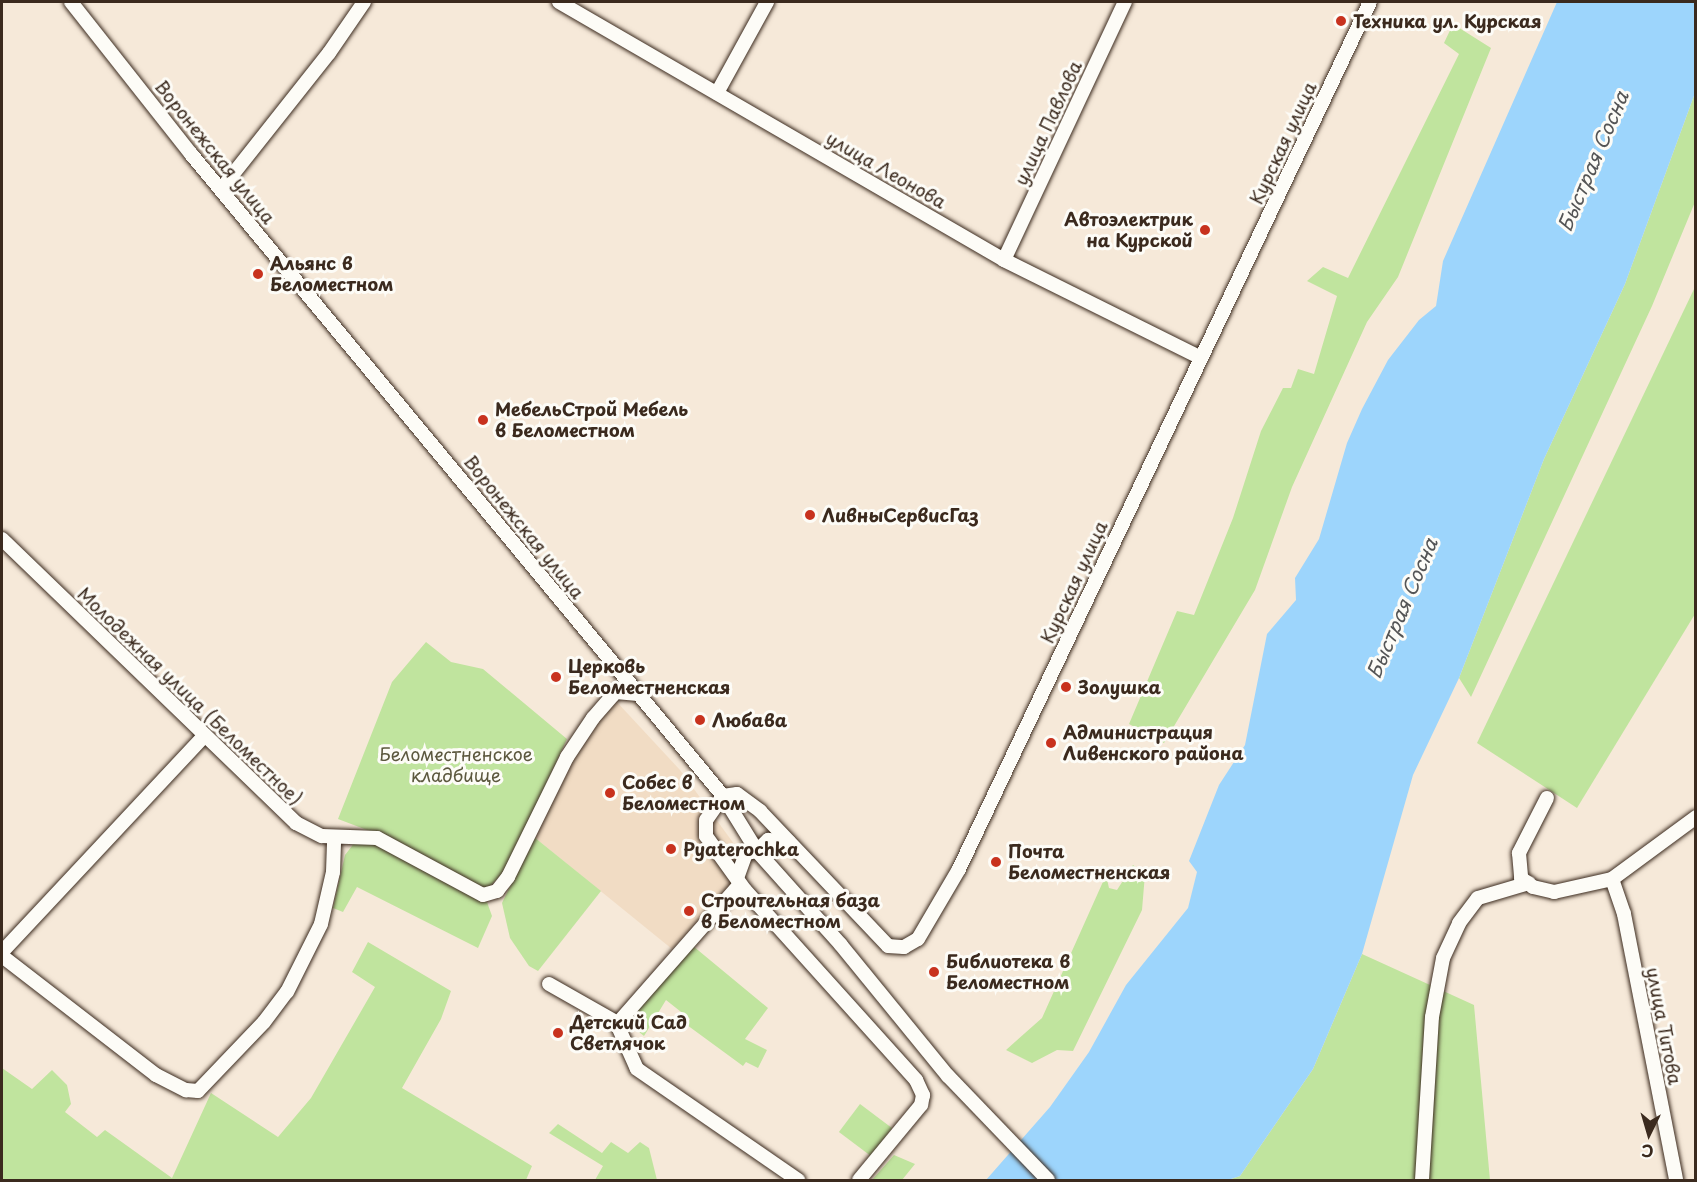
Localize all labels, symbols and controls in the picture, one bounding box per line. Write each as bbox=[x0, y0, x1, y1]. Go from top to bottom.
place label: Техника ул. Курская bbox=[1353, 10, 1542, 32]
marker: Техника ул. Курская bbox=[1334, 14, 1348, 28]
street label: улица Павлова bbox=[1010, 57, 1086, 189]
street label: Воронежская улица bbox=[150, 76, 280, 228]
street label: Курская улица bbox=[1245, 78, 1321, 208]
water label: Быстрая Сосна bbox=[1553, 87, 1633, 235]
street label: улица Леонова bbox=[822, 127, 950, 213]
place label: Автоэлектрик на Курской bbox=[1064, 209, 1193, 252]
marker: Автоэлектрик на Курской bbox=[1198, 223, 1212, 237]
place label: Альянс в Беломестном bbox=[270, 253, 393, 296]
marker: Альянс в Беломестном bbox=[251, 267, 265, 281]
place label: МебельСтрой Мебель в Беломестном bbox=[495, 399, 689, 442]
marker: МебельСтрой Мебель в Беломестном bbox=[476, 413, 490, 427]
street label: Воронежская улица bbox=[459, 451, 589, 603]
place label: ЛивныСервисГаз bbox=[822, 504, 979, 526]
marker: ЛивныСервисГаз bbox=[803, 508, 817, 522]
street label: Курская улица bbox=[1036, 517, 1112, 647]
water label: Быстрая Сосна bbox=[1362, 534, 1442, 682]
street label: Молодежная улица (Беломестное) bbox=[73, 582, 307, 810]
place label: Церковь Беломестненская bbox=[568, 656, 731, 698]
marker: Церковь Беломестненская bbox=[549, 670, 563, 684]
place label: Золушка bbox=[1078, 676, 1161, 698]
marker: Золушка bbox=[1059, 680, 1073, 694]
place label: Любава bbox=[712, 709, 787, 731]
marker: Любава bbox=[693, 713, 707, 727]
place label: Администрация Ливенского района bbox=[1063, 722, 1244, 764]
marker: Администрация Ливенского района bbox=[1044, 736, 1058, 750]
park label: Беломестненское кладбище bbox=[379, 744, 533, 786]
place label: Собес в Беломестном bbox=[622, 772, 745, 814]
marker: Собес в Беломестном bbox=[603, 786, 617, 800]
place label: Pyaterochka bbox=[683, 838, 799, 860]
place label: Почта Беломестненская bbox=[1008, 841, 1171, 884]
marker: Pyaterochka bbox=[664, 842, 678, 856]
marker: Почта Беломестненская bbox=[989, 855, 1003, 869]
place label: Строительная база в Беломестном bbox=[701, 890, 880, 932]
marker: Строительная база в Беломестном bbox=[682, 904, 696, 918]
place label: Библиотека в Беломестном bbox=[946, 951, 1071, 994]
marker: Библиотека в Беломестном bbox=[927, 965, 941, 979]
street label: улица Титова bbox=[1642, 965, 1686, 1087]
place label: Детский Сад Светлячок bbox=[570, 1012, 687, 1054]
marker: Детский Сад Светлячок bbox=[551, 1026, 565, 1040]
north arrow bbox=[1619, 1104, 1679, 1164]
text: С bbox=[1640, 1139, 1654, 1164]

